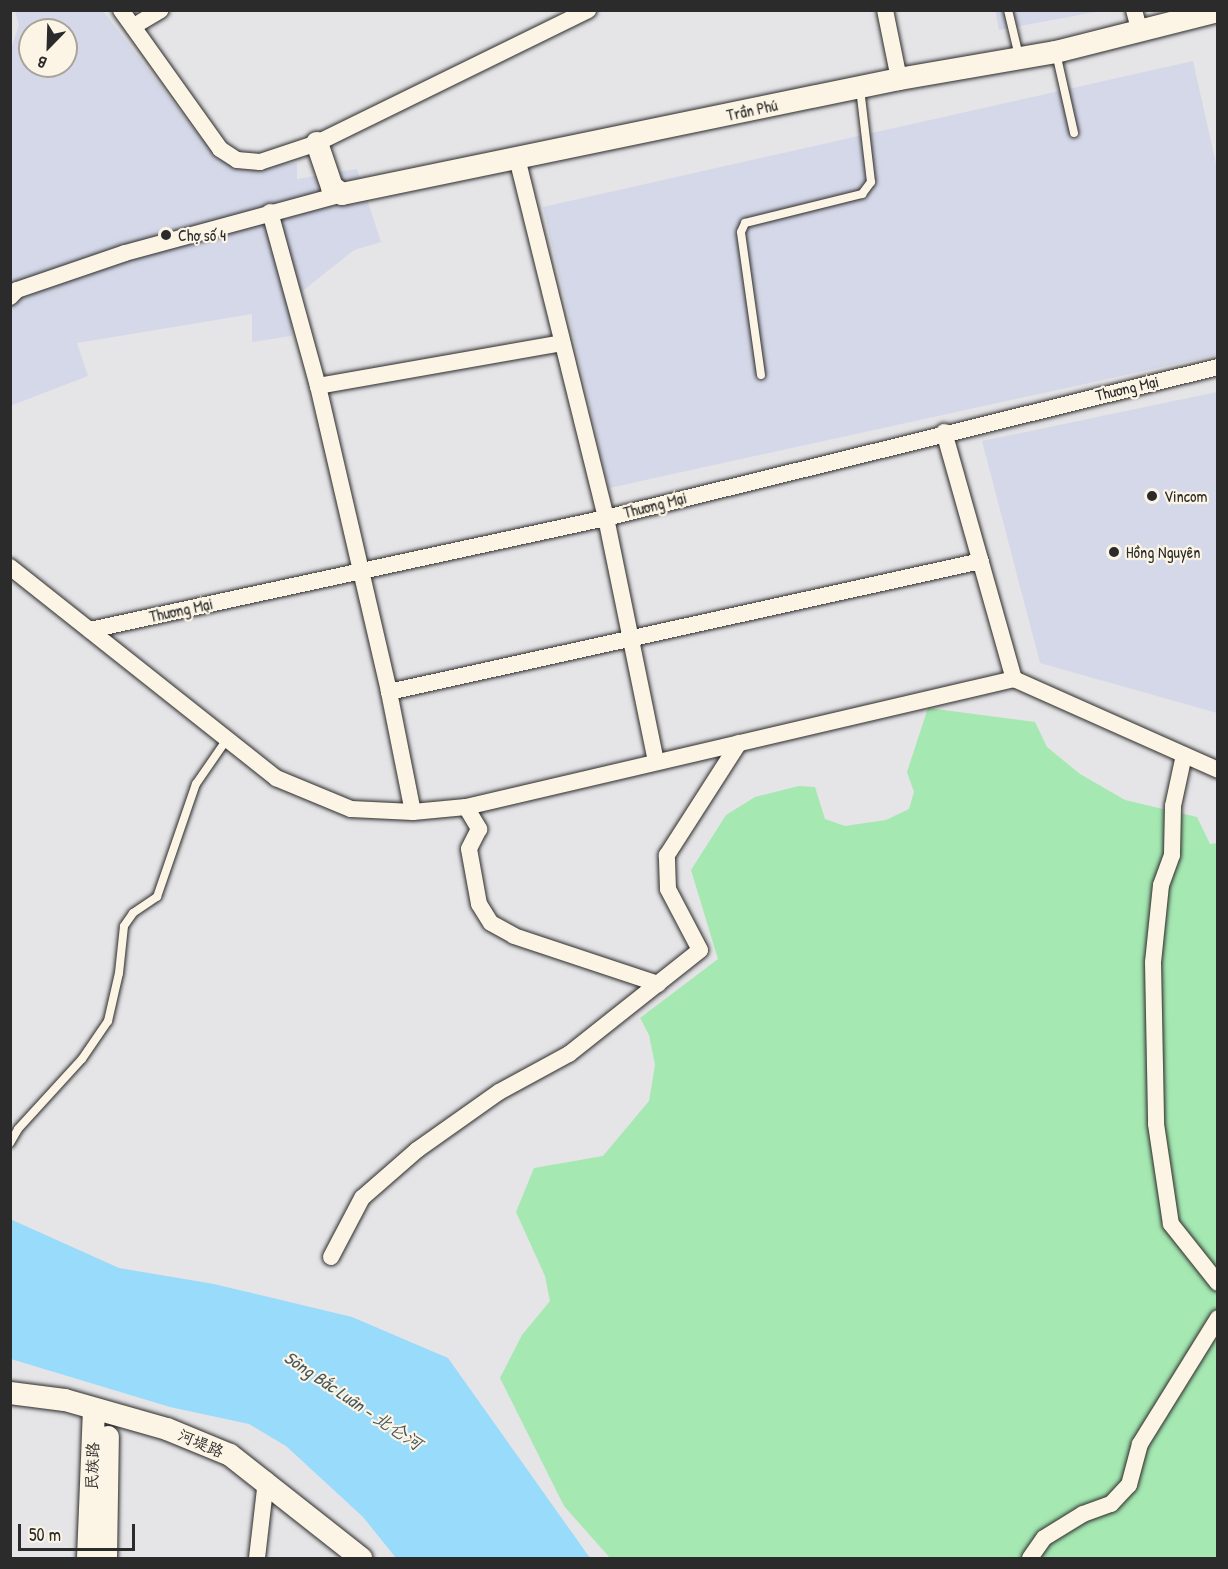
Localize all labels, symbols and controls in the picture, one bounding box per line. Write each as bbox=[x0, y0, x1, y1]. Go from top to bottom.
north arrow bbox=[18, 18, 78, 78]
text: B bbox=[34, 51, 50, 74]
street label: Trần Phú bbox=[725, 95, 779, 125]
place label: Chợ số 4 bbox=[178, 225, 226, 245]
marker: Chợ số 4 bbox=[159, 228, 173, 242]
street label: Thương Mại bbox=[1093, 371, 1161, 405]
place label: Vincom bbox=[1164, 486, 1207, 506]
street label: Thương Mại bbox=[621, 488, 689, 522]
marker: Vincom bbox=[1145, 489, 1159, 503]
place label: Hồng Nguyên bbox=[1126, 542, 1200, 562]
marker: Hồng Nguyên bbox=[1107, 545, 1121, 559]
street label: Thương Mại bbox=[147, 594, 215, 626]
water label: Sông Bắc Luân - 北仑河 bbox=[280, 1347, 426, 1455]
street label: 河堤路 bbox=[175, 1425, 227, 1461]
street label: 民族路 bbox=[82, 1442, 102, 1490]
scale bar bbox=[21, 1512, 138, 1550]
text: 50 m bbox=[29, 1522, 61, 1547]

